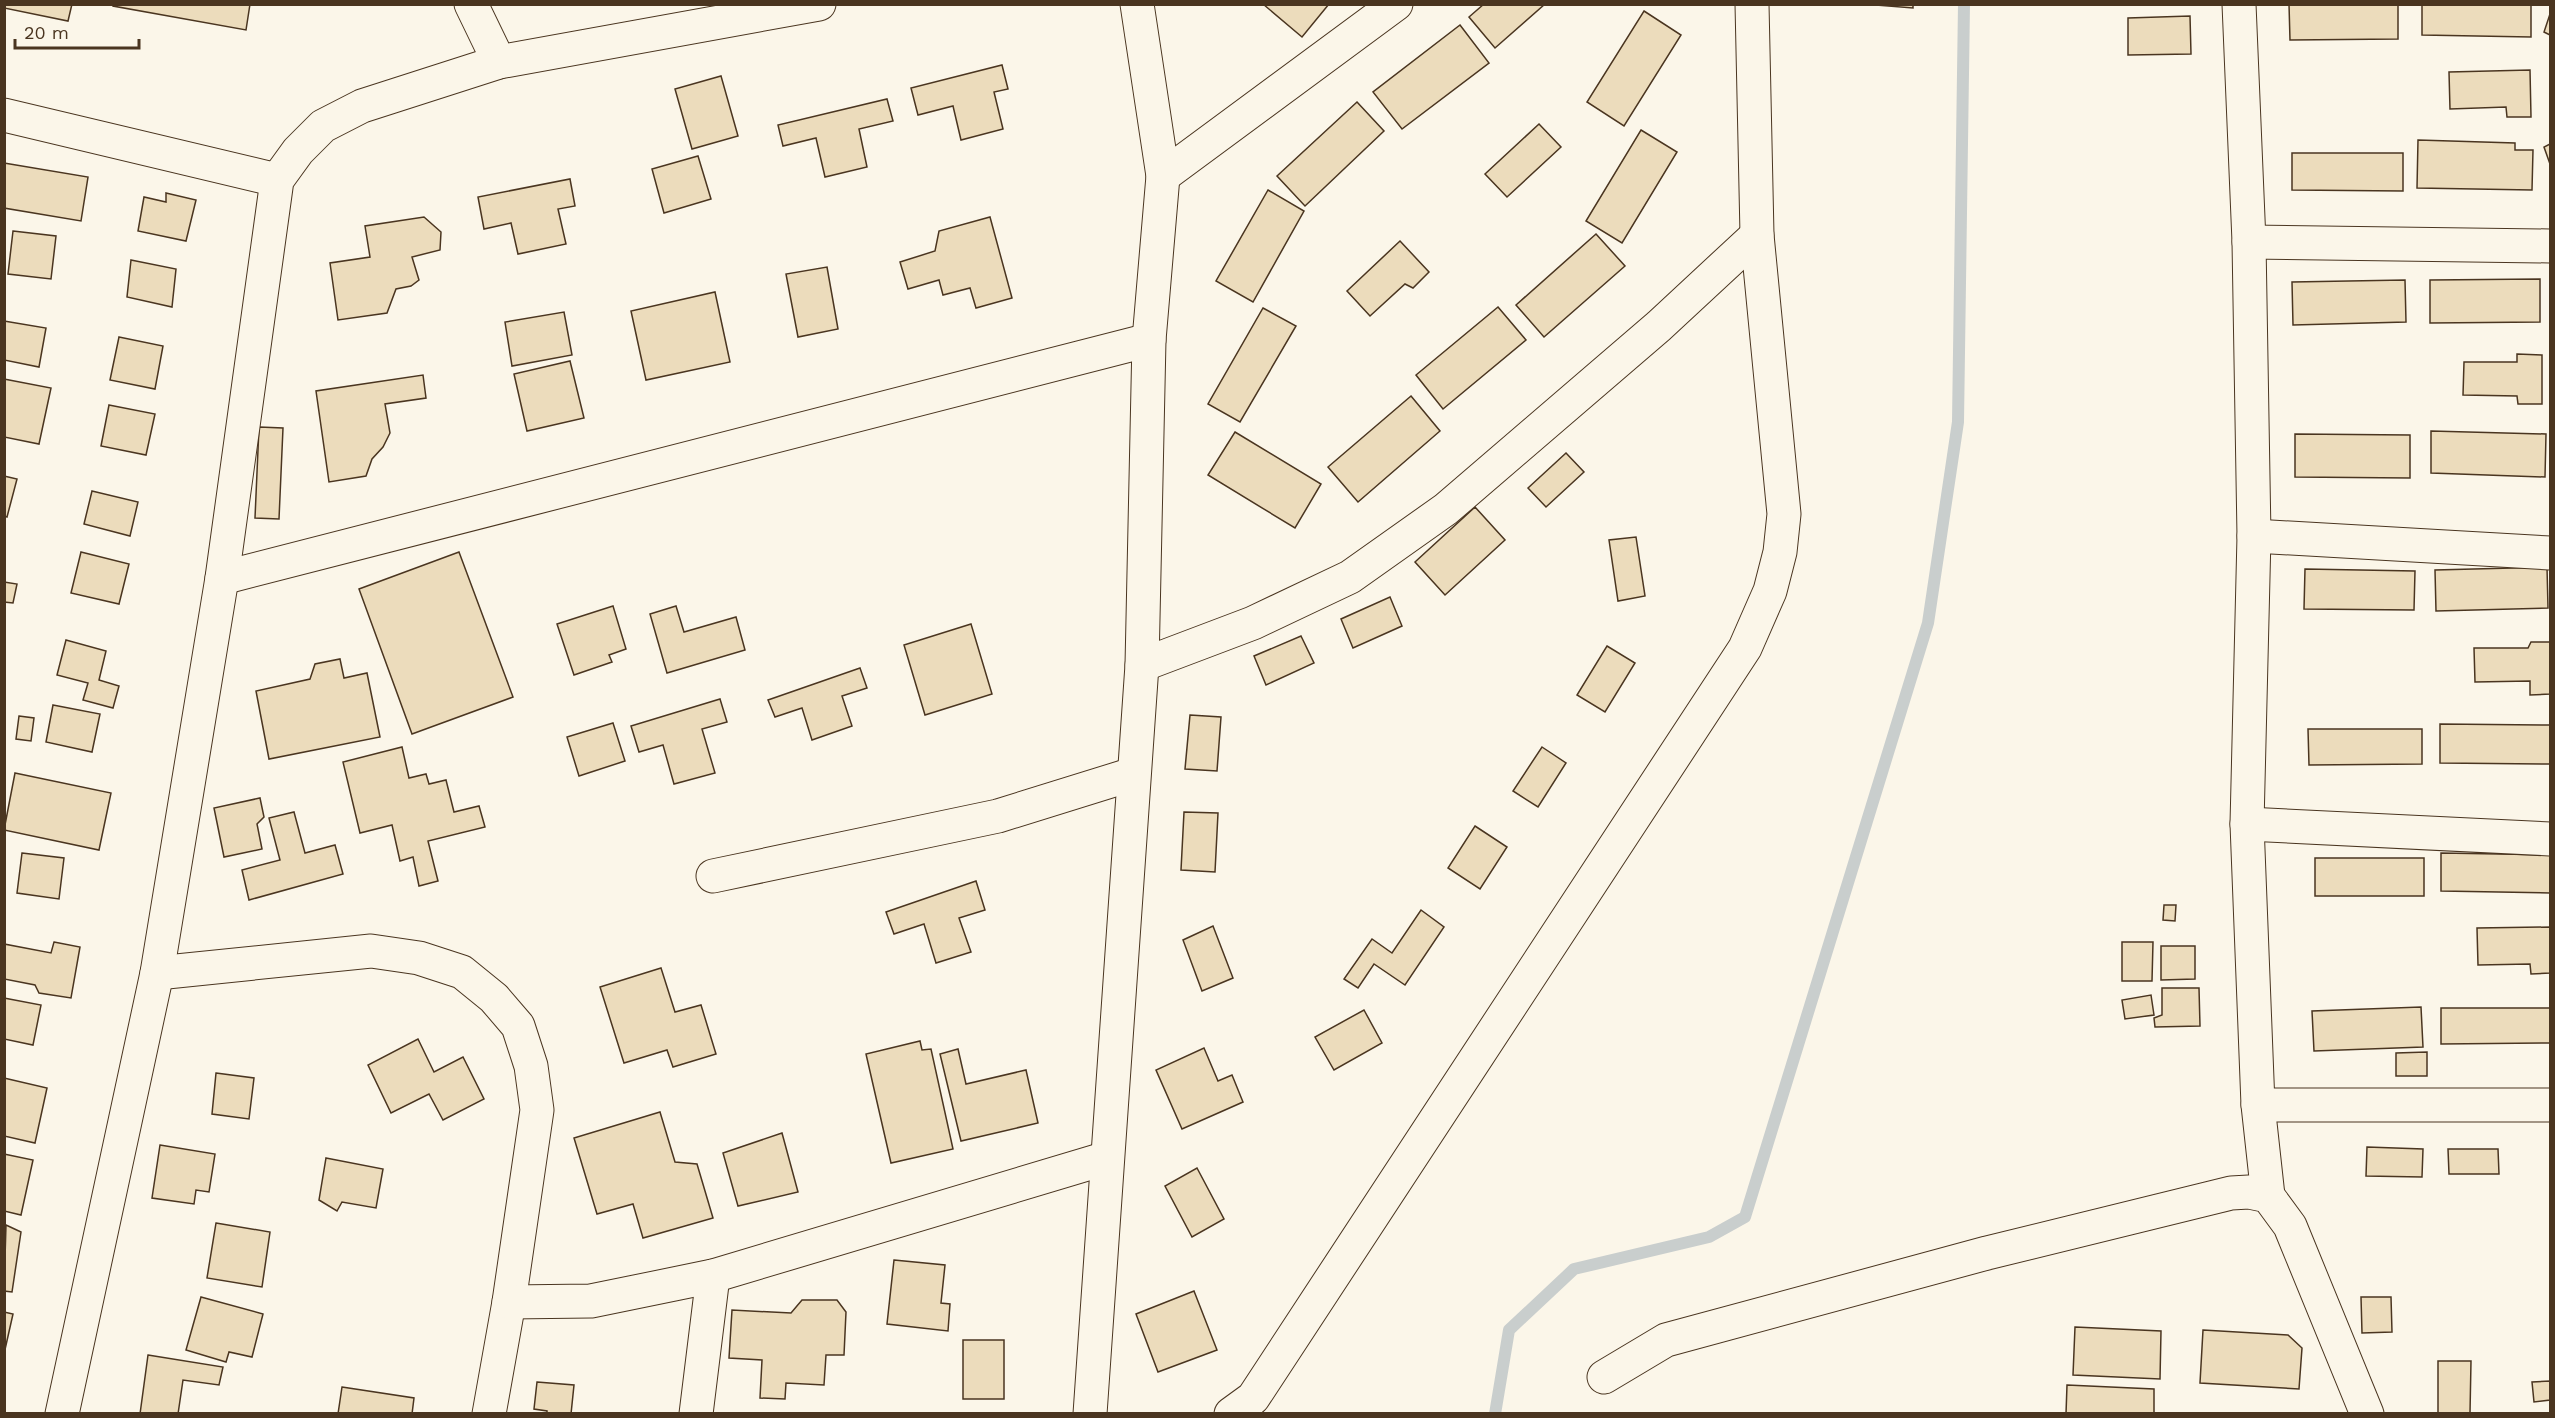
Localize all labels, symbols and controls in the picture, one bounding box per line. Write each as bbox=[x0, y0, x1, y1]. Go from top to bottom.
scale bar bbox=[15, 12, 140, 50]
text: 20 m bbox=[24, 22, 69, 43]

